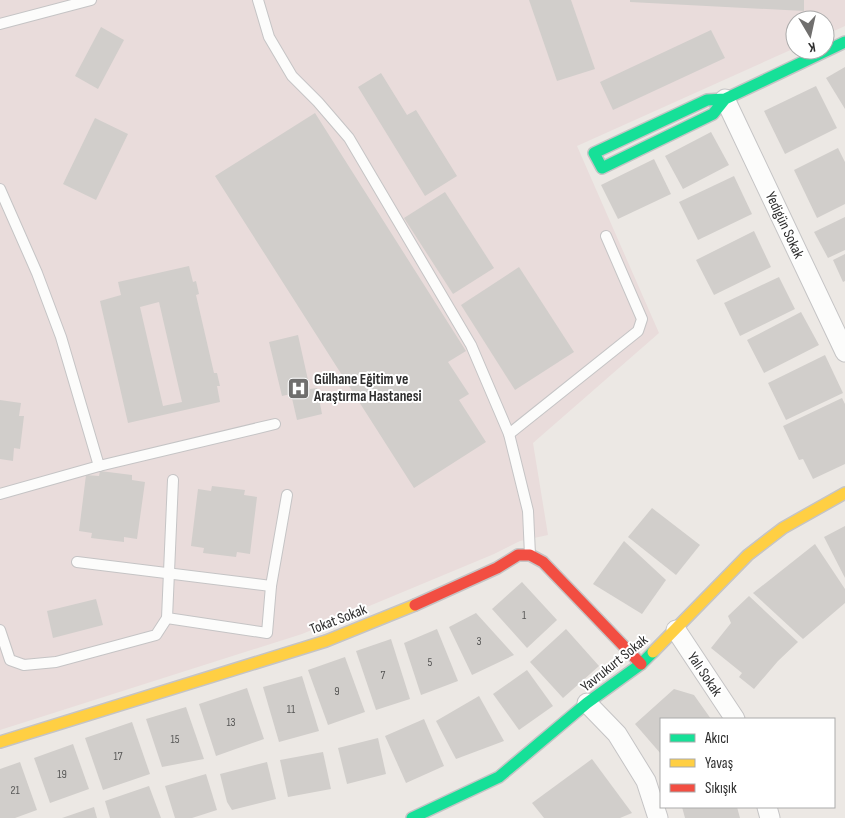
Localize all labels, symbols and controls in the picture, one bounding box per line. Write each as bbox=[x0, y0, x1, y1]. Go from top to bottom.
north arrow bbox=[785, 10, 835, 60]
text: K bbox=[807, 38, 817, 56]
street label: Yedigün Sokak bbox=[761, 189, 808, 262]
place label: Gülhane Eğitim ve Araştırma Hastanesi bbox=[313, 370, 422, 406]
hospital icon: Gülhane Eğitim ve Araştırma Hastanesi bbox=[286, 376, 310, 400]
street label: Tokat Sokak bbox=[307, 600, 370, 639]
house number: 1 bbox=[522, 608, 527, 623]
street label: Yavrukurt Sokak bbox=[577, 630, 652, 696]
house number: 3 bbox=[476, 634, 482, 649]
street label: Yalı Sokak bbox=[683, 649, 726, 700]
house number: 5 bbox=[428, 655, 433, 670]
house number: 7 bbox=[381, 668, 386, 683]
house number: 9 bbox=[334, 684, 340, 699]
house number: 11 bbox=[287, 702, 296, 717]
house number: 13 bbox=[226, 715, 236, 730]
legend bbox=[660, 718, 835, 808]
text: Akıcı bbox=[704, 729, 729, 748]
house number: 15 bbox=[170, 732, 180, 747]
house number: 17 bbox=[114, 749, 123, 764]
text: Yavaş bbox=[705, 754, 733, 773]
house number: 19 bbox=[57, 767, 67, 782]
text: Sıkışık bbox=[705, 779, 737, 798]
house number: 21 bbox=[10, 783, 20, 798]

